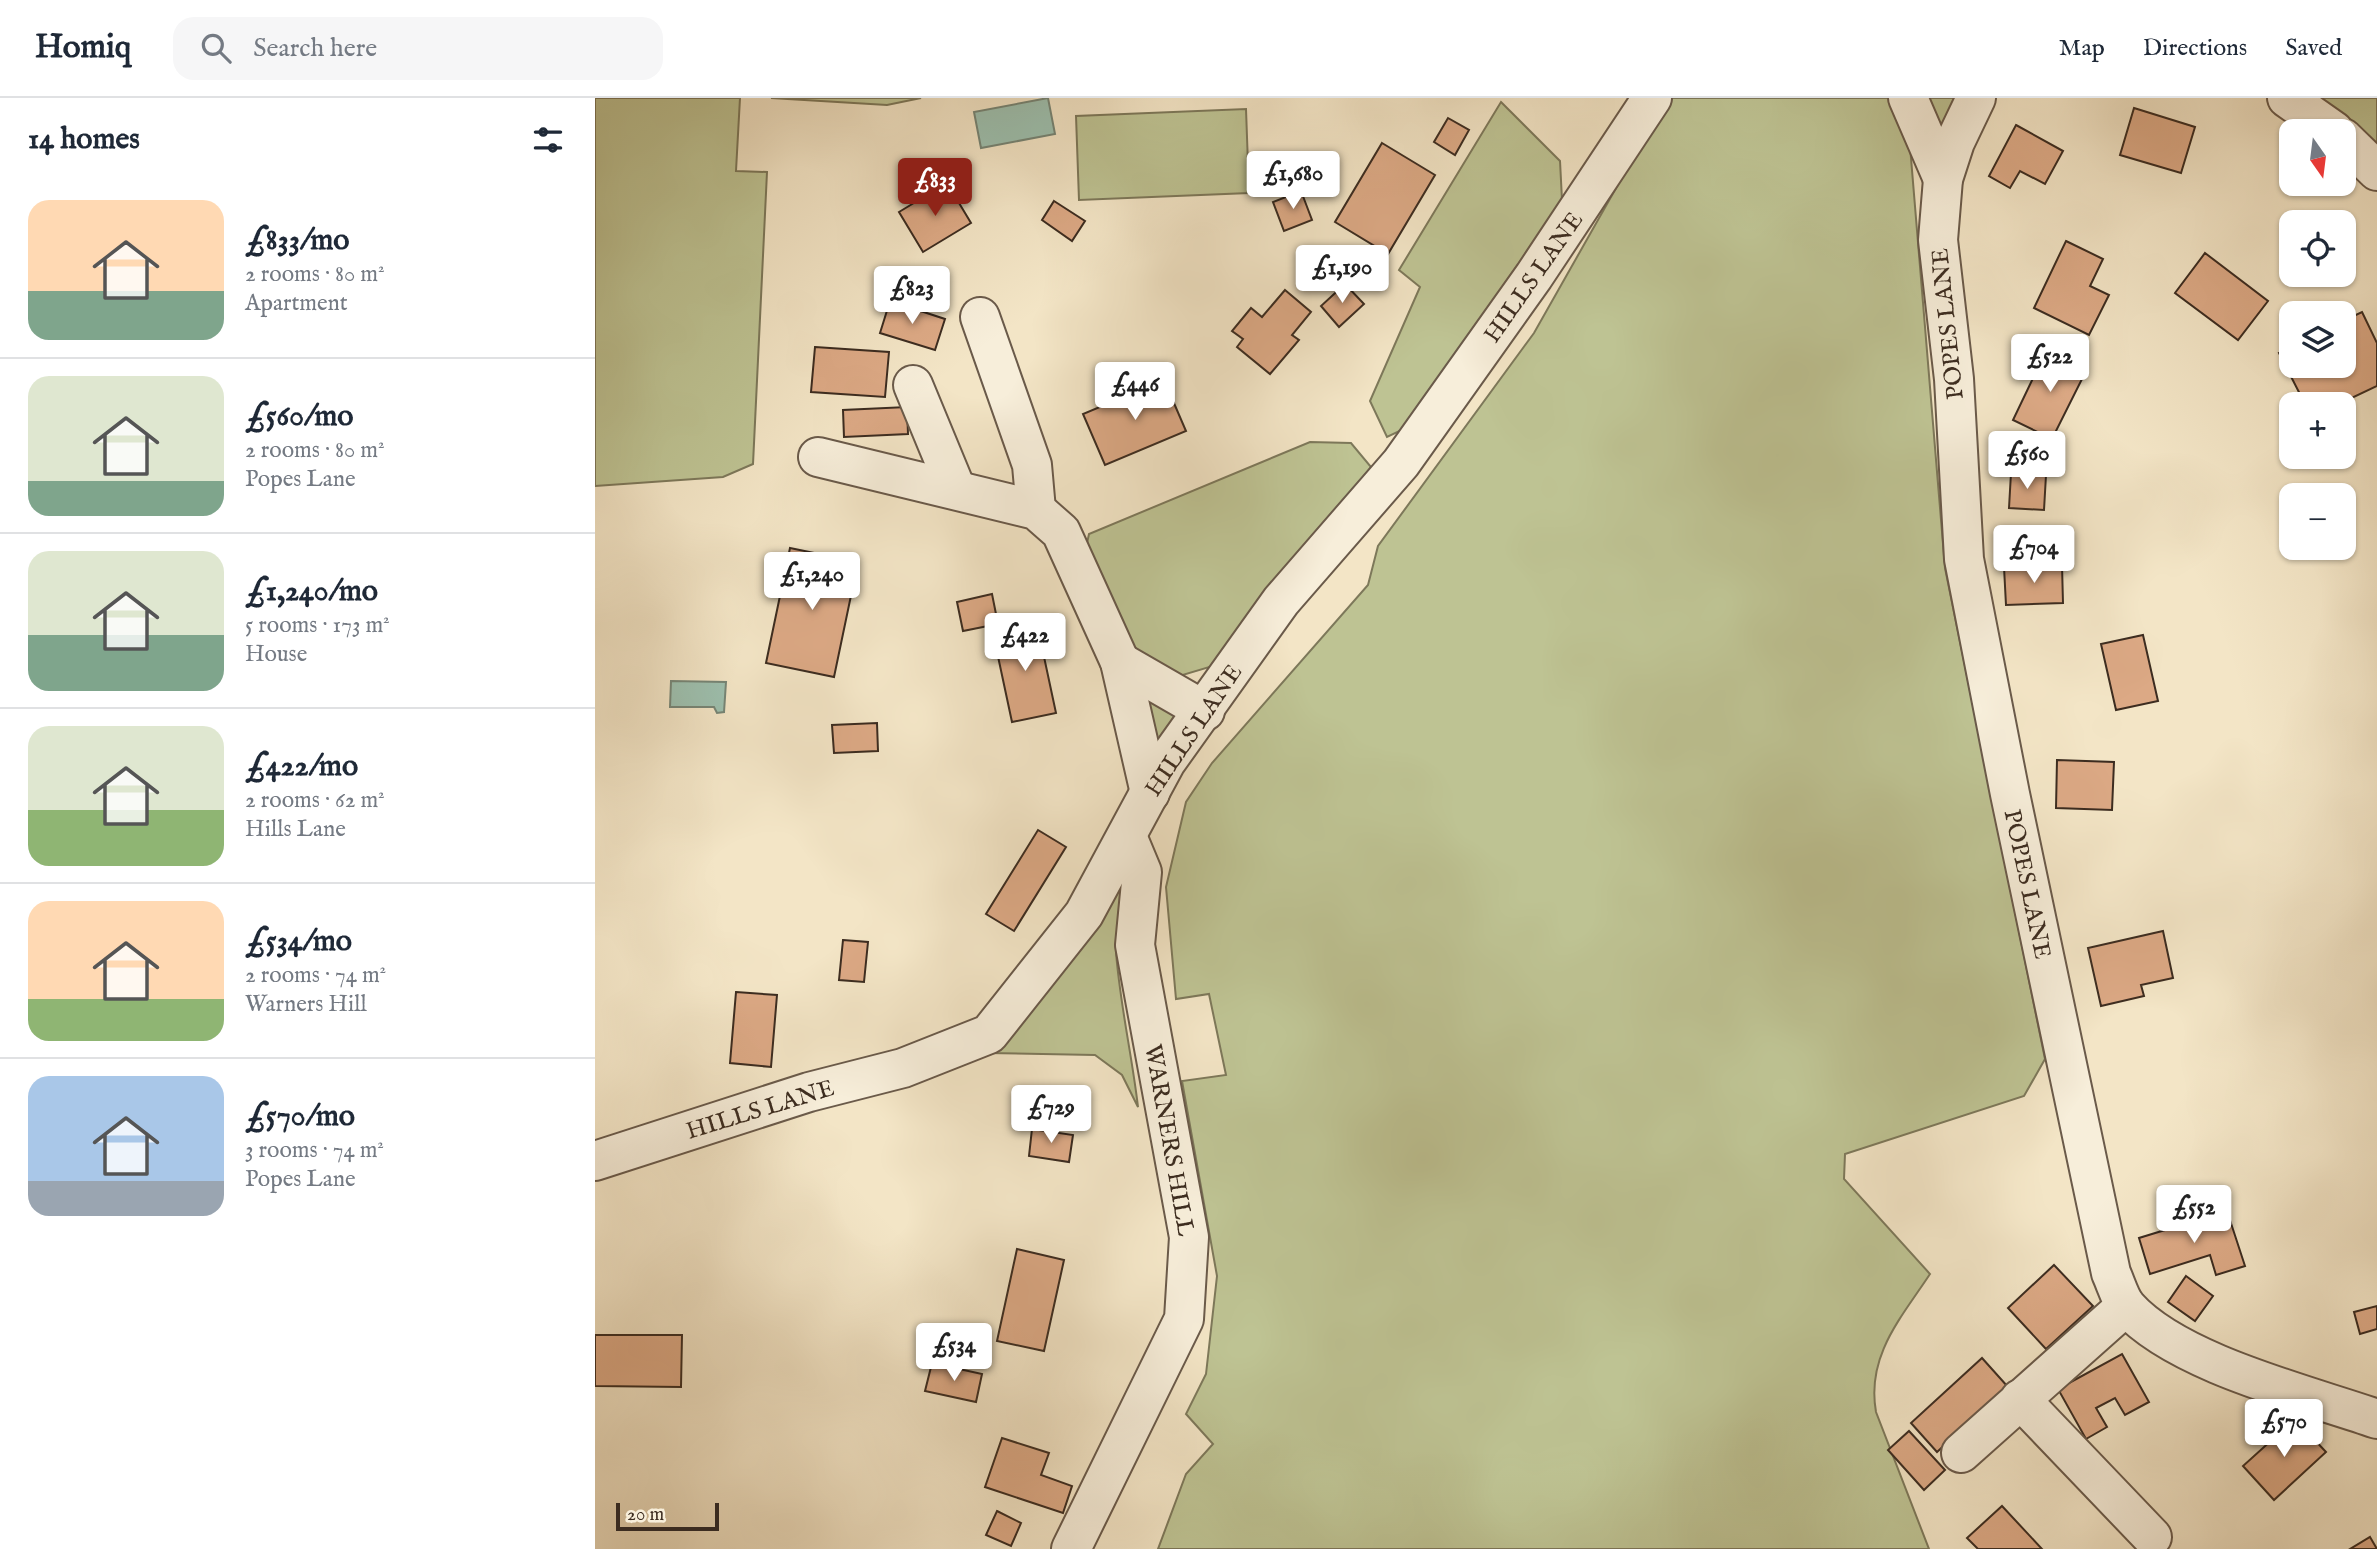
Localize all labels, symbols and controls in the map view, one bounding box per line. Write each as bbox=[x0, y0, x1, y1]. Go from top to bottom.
search box bbox=[173, 17, 663, 80]
text: Homiq bbox=[35, 27, 131, 69]
icon: search bbox=[197, 29, 235, 67]
text: Search here bbox=[253, 32, 377, 65]
text: Map bbox=[2059, 33, 2105, 64]
text: Directions bbox=[2143, 33, 2247, 64]
text: Saved bbox=[2285, 33, 2342, 64]
north arrow bbox=[2279, 119, 2355, 196]
map controls bbox=[2279, 119, 2356, 560]
text: 14 homes bbox=[28, 121, 140, 159]
icon: filters bbox=[529, 121, 567, 159]
pin: £1,680 bbox=[1236, 152, 1350, 211]
pin: £833 bbox=[894, 158, 976, 218]
text: £1,680 bbox=[1263, 159, 1323, 188]
text: £833 bbox=[914, 166, 956, 195]
street label: HILLS LANE bbox=[1478, 206, 1591, 350]
button: locate bbox=[2279, 210, 2356, 287]
text: £833/mo bbox=[245, 222, 349, 260]
icon: home bbox=[84, 228, 168, 312]
pin: £1,190 bbox=[1285, 246, 1399, 305]
street label: POPES LANE bbox=[1925, 247, 1972, 401]
text: £1,190 bbox=[1312, 253, 1372, 282]
text: 2 rooms · 80 m² bbox=[245, 260, 385, 289]
pin: £823 bbox=[871, 266, 953, 326]
text: £823 bbox=[890, 274, 934, 303]
text: Apartment bbox=[245, 289, 348, 318]
button: layers bbox=[2279, 301, 2356, 378]
pin: £522 bbox=[2009, 334, 2091, 394]
text: £522 bbox=[2027, 342, 2073, 371]
pin: £446 bbox=[1094, 362, 1176, 422]
text: £446 bbox=[1111, 370, 1159, 399]
button: + bbox=[2279, 392, 2356, 469]
text: £560/mo bbox=[245, 398, 353, 436]
icon: home bbox=[84, 404, 168, 488]
pin: £560 bbox=[1986, 432, 2068, 491]
text: 2 rooms · 80 m² bbox=[245, 436, 385, 465]
text: £560 bbox=[2004, 439, 2050, 468]
text: Popes Lane bbox=[245, 465, 355, 494]
button: − bbox=[2279, 483, 2356, 560]
pin: £704 bbox=[1993, 526, 2075, 585]
text: £704 bbox=[2009, 533, 2059, 562]
pin: £1,240 bbox=[755, 552, 869, 612]
text: £1,240 bbox=[780, 560, 844, 589]
text: £1,240/mo bbox=[245, 573, 378, 611]
icon: home bbox=[84, 579, 168, 663]
text: 5 rooms · 173 m² bbox=[245, 611, 390, 640]
pin: £422 bbox=[984, 614, 1066, 673]
text: £422 bbox=[1001, 621, 1049, 650]
text: House bbox=[245, 640, 307, 669]
street label: HILLS LANE bbox=[1139, 659, 1250, 803]
text: £422/mo bbox=[245, 748, 358, 786]
icon: home bbox=[84, 754, 168, 838]
text: 2 rooms · 62 m² bbox=[245, 786, 385, 815]
street label: POPES LANE bbox=[1996, 807, 2058, 962]
text: Hills Lane bbox=[245, 815, 346, 844]
text: £534/mo bbox=[245, 923, 352, 961]
icon: home bbox=[84, 929, 168, 1013]
text: 2 rooms · 74 m² bbox=[245, 961, 386, 990]
text: Warners Hill bbox=[245, 990, 367, 1019]
street label: WARNERS HILL bbox=[1136, 1042, 1201, 1240]
street label: HILLS LANE bbox=[683, 1073, 838, 1148]
pin: £729 bbox=[1010, 1086, 1092, 1145]
text: £729 bbox=[1027, 1093, 1075, 1122]
text: £570/mo bbox=[245, 1098, 355, 1136]
icon: home bbox=[84, 1104, 168, 1188]
text: 3 rooms · 74 m² bbox=[245, 1136, 384, 1165]
text: Popes Lane bbox=[245, 1165, 355, 1194]
pin: £552 bbox=[2153, 1186, 2235, 1245]
text: £552 bbox=[2172, 1193, 2216, 1222]
pin: £534 bbox=[913, 1324, 995, 1383]
text: £534 bbox=[932, 1331, 976, 1360]
pin: £570 bbox=[2243, 1400, 2325, 1459]
text: £570 bbox=[2261, 1407, 2307, 1436]
scale bar bbox=[616, 1500, 719, 1532]
text: 20 m bbox=[627, 1503, 664, 1527]

